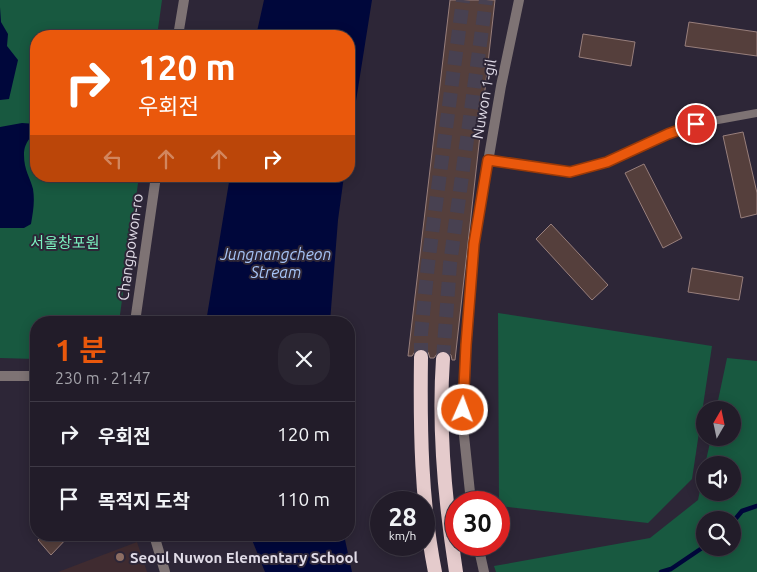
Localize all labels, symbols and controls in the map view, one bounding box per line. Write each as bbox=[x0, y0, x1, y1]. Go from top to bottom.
text: 120 m bbox=[138, 47, 236, 87]
icon: right bbox=[55, 50, 120, 115]
street label: Nuwon 1-gil bbox=[469, 58, 499, 140]
text: 우회전 bbox=[138, 93, 199, 118]
pin bbox=[675, 103, 717, 145]
icon: arrive bbox=[682, 110, 710, 138]
icon: left bbox=[99, 145, 127, 173]
icon: ahead bbox=[152, 145, 180, 173]
icon: ahead bbox=[205, 145, 233, 173]
icon: right bbox=[258, 145, 286, 173]
street label: Changpowon-ro bbox=[114, 192, 146, 302]
park label: 서울창포원 bbox=[30, 234, 100, 251]
water label: Jungnangcheon Stream bbox=[220, 245, 331, 281]
text: 1 분 bbox=[55, 333, 107, 367]
button: close bbox=[278, 333, 330, 385]
text: 230 m · 21:47 bbox=[55, 369, 151, 387]
position arrow bbox=[436, 383, 488, 435]
north arrow bbox=[696, 401, 741, 446]
map controls bbox=[696, 401, 741, 556]
icon: right bbox=[55, 420, 83, 448]
text: 120 m bbox=[277, 423, 330, 445]
text: 우회전 bbox=[98, 425, 150, 447]
button: sound bbox=[696, 456, 741, 501]
icon: arrive bbox=[55, 485, 83, 513]
text: 110 m bbox=[277, 488, 330, 510]
text: 목적지 도착 bbox=[98, 490, 190, 512]
speed limit sign: 30 bbox=[445, 491, 510, 556]
text: 28 bbox=[388, 503, 417, 531]
button: search bbox=[696, 511, 741, 556]
text: km/h bbox=[389, 529, 416, 542]
place label: Seoul Nuwon Elementary School bbox=[130, 549, 359, 566]
marker: Seoul Nuwon Elementary School bbox=[114, 551, 126, 563]

